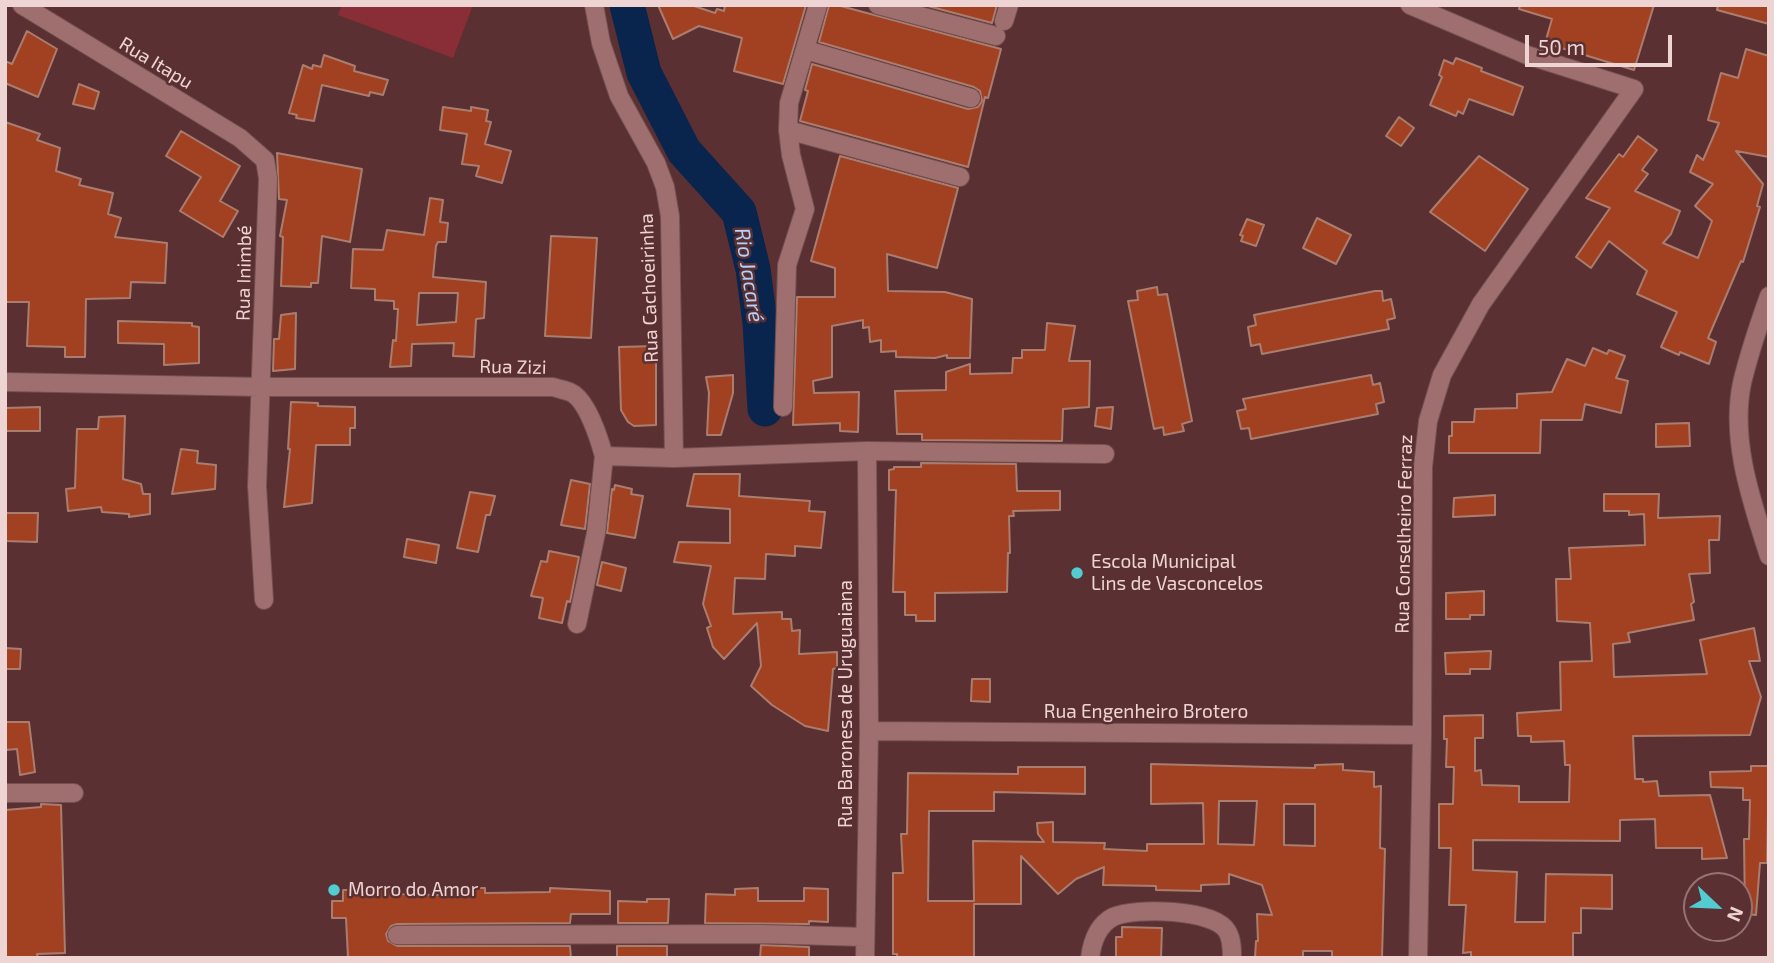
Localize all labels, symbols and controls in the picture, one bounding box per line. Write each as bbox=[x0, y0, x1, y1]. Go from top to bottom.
scale bar bbox=[1529, 21, 1676, 65]
street label: Rua Itapu bbox=[115, 32, 197, 94]
text: 50 m bbox=[1538, 34, 1585, 59]
street label: Rua Cachoeirinha bbox=[635, 213, 663, 363]
street label: Rua Inimbé bbox=[232, 225, 256, 321]
water label: Rio Jacaré bbox=[729, 226, 769, 324]
street label: Rua Zizi bbox=[479, 355, 547, 379]
street label: Rua Conselheiro Ferraz bbox=[1391, 434, 1417, 634]
place label: Escola Municipal Lins de Vasconcelos bbox=[1091, 551, 1263, 595]
marker: Escola Municipal Lins de Vasconcelos bbox=[1069, 565, 1085, 581]
street label: Rua Baronesa de Uruguaiana bbox=[835, 580, 857, 828]
street label: Rua Engenheiro Brotero bbox=[1044, 701, 1248, 723]
north arrow bbox=[1683, 872, 1753, 942]
place label: Morro do Amor bbox=[348, 879, 478, 901]
marker: Morro do Amor bbox=[326, 882, 342, 898]
text: N bbox=[1723, 904, 1749, 925]

